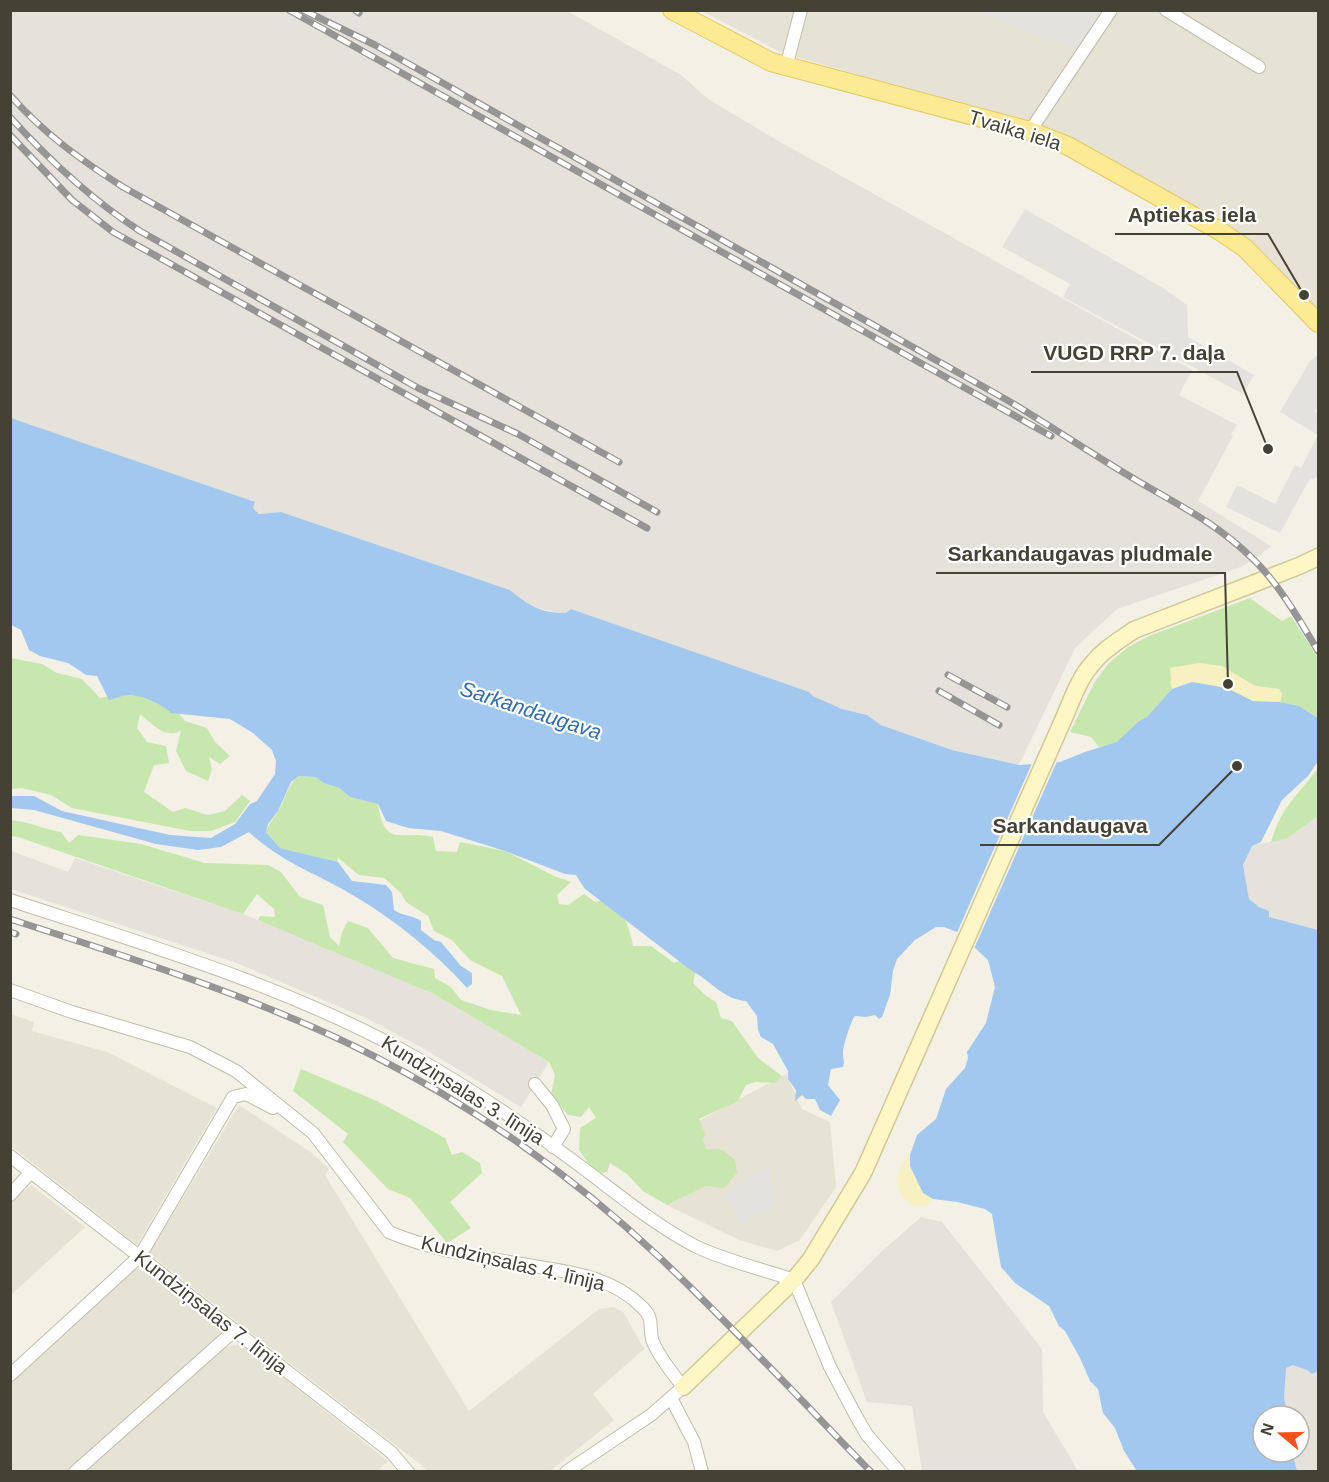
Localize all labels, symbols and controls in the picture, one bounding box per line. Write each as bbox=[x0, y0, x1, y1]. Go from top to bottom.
street label: Tvaika iela bbox=[966, 106, 1065, 155]
callout: Aptiekas iela bbox=[1115, 195, 1268, 234]
text: Aptiekas iela bbox=[1128, 203, 1257, 226]
callout: VUGD RRP 7. daļa bbox=[1031, 333, 1237, 372]
text: VUGD RRP 7. daļa bbox=[1043, 341, 1225, 364]
callout: Sarkandaugavas pludmale bbox=[936, 534, 1225, 573]
text: Sarkandaugavas pludmale bbox=[948, 542, 1212, 565]
water label: Sarkandaugava bbox=[457, 676, 605, 744]
callout: Sarkandaugava bbox=[980, 806, 1159, 845]
text: Sarkandaugava bbox=[992, 814, 1148, 837]
street label: Kundziņsalas 3. līnija bbox=[378, 1031, 549, 1150]
street label: Kundziņsalas 4. līnija bbox=[419, 1231, 608, 1295]
street label: Kundziņsalas 7. līnija bbox=[130, 1245, 292, 1379]
north arrow bbox=[1251, 1404, 1311, 1464]
text: N bbox=[1257, 1421, 1277, 1438]

